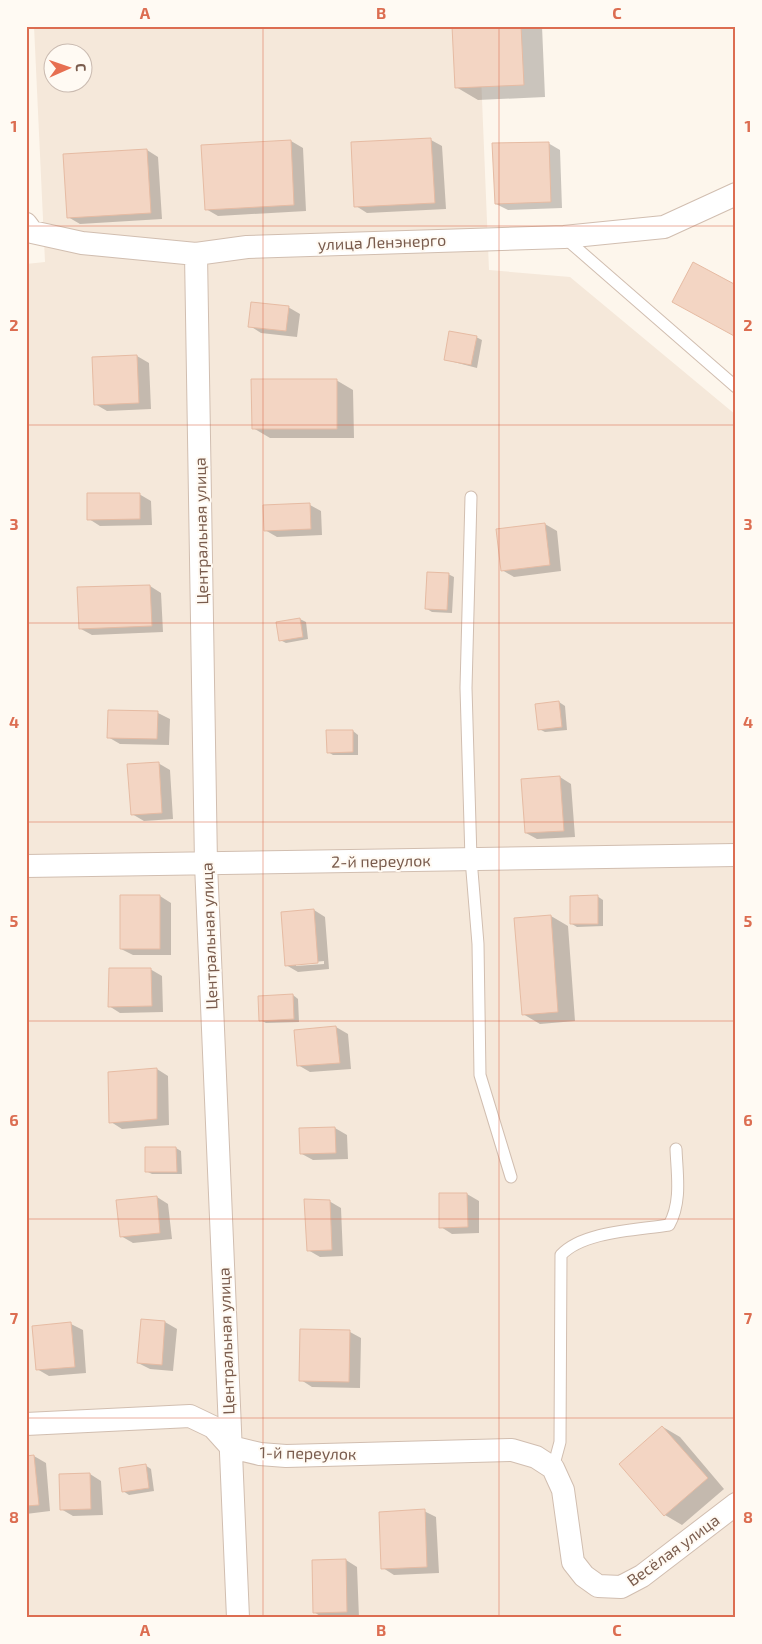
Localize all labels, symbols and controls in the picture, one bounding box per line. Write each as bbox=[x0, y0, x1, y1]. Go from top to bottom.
text: A bbox=[140, 3, 151, 22]
text: B bbox=[376, 3, 386, 22]
text: C bbox=[612, 3, 622, 22]
north arrow bbox=[42, 42, 92, 92]
text: С bbox=[73, 63, 90, 72]
text: 1 bbox=[11, 116, 17, 135]
text: 1 bbox=[745, 116, 751, 135]
street label: улица Ленэнерго bbox=[317, 230, 447, 254]
text: 2 bbox=[9, 315, 19, 334]
text: 2 bbox=[743, 315, 753, 334]
street label: Центральная улица bbox=[190, 457, 212, 605]
text: 3 bbox=[9, 514, 19, 533]
text: 3 bbox=[743, 514, 753, 533]
text: 4 bbox=[9, 712, 19, 731]
text: 4 bbox=[743, 712, 753, 731]
street label: 2-й переулок bbox=[331, 850, 431, 872]
street label: Центральная улица bbox=[196, 862, 222, 1010]
text: 5 bbox=[10, 911, 19, 930]
text: 5 bbox=[744, 911, 753, 930]
text: 6 bbox=[9, 1110, 19, 1129]
text: 6 bbox=[743, 1110, 753, 1129]
street label: Центральная улица bbox=[213, 1267, 239, 1415]
text: 7 bbox=[10, 1308, 19, 1327]
text: 7 bbox=[744, 1308, 753, 1327]
street label: 1-й переулок bbox=[259, 1442, 357, 1464]
text: 8 bbox=[9, 1507, 19, 1526]
text: 8 bbox=[743, 1507, 753, 1526]
street label: Весёлая улица bbox=[623, 1510, 723, 1590]
text: A bbox=[140, 1620, 151, 1639]
text: B bbox=[376, 1620, 386, 1639]
text: C bbox=[612, 1620, 622, 1639]

